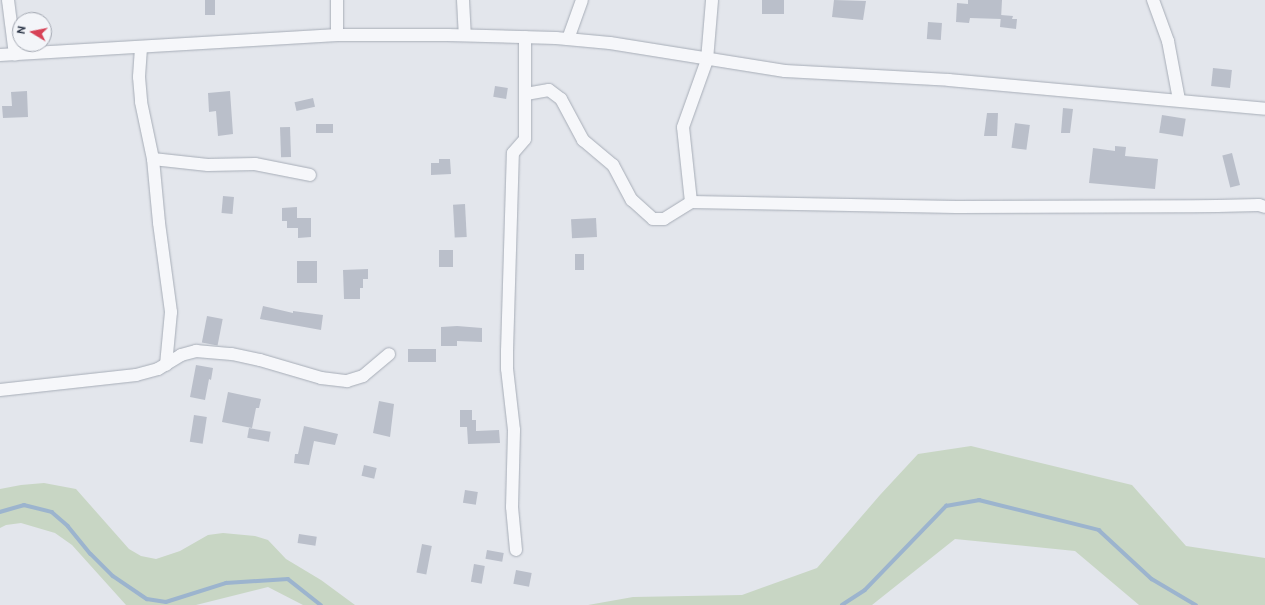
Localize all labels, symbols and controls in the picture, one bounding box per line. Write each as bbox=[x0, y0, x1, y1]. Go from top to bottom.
north arrow bbox=[12, 12, 52, 52]
text: N bbox=[15, 25, 28, 35]

